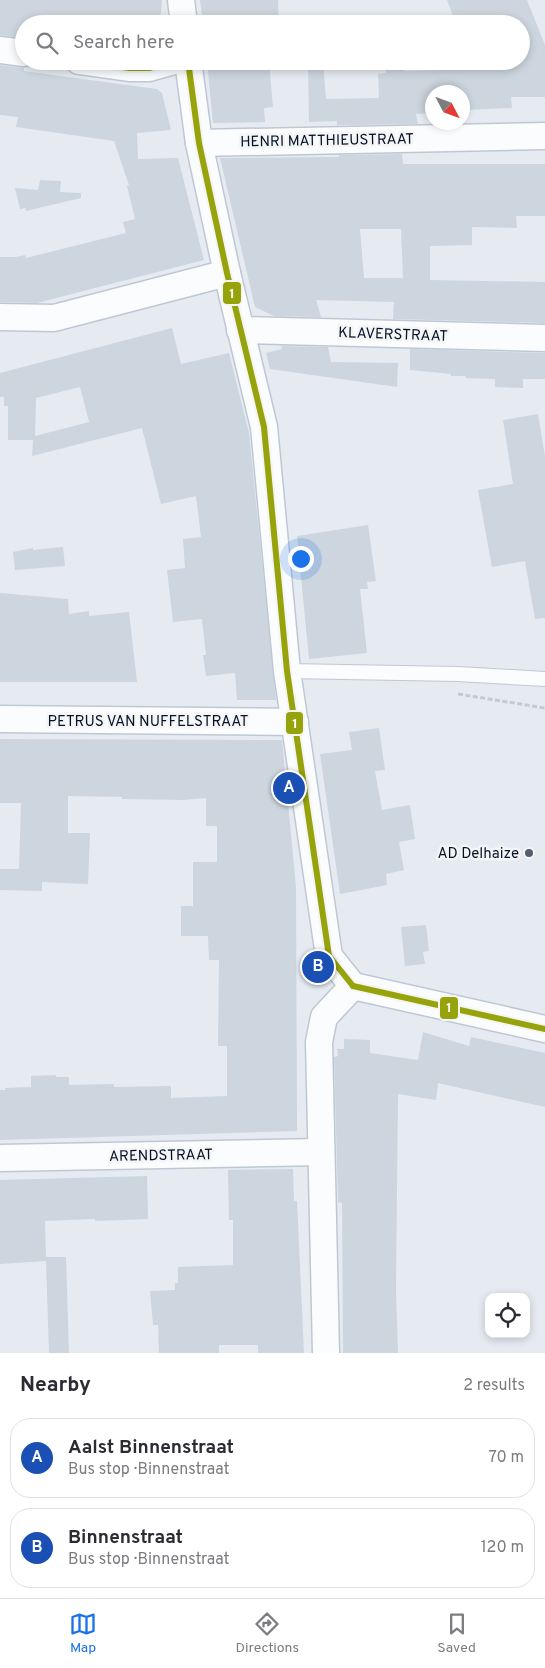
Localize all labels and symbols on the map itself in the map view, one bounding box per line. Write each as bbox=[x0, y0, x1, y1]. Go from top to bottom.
north arrow bbox=[425, 85, 470, 130]
street label: HENRI MATTHIEUSTRAAT bbox=[240, 130, 414, 153]
line badge: 1 bbox=[222, 281, 242, 305]
text: 1 bbox=[229, 286, 235, 303]
street label: KLAVERSTRAAT bbox=[338, 324, 448, 347]
your location bbox=[288, 546, 314, 572]
line badge: 1 bbox=[285, 711, 304, 735]
street label: PETRUS VAN NUFFELSTRAAT bbox=[47, 713, 249, 732]
text: 1 bbox=[292, 716, 298, 733]
pin: A bbox=[273, 769, 305, 807]
place label: AD Delhaize bbox=[438, 845, 519, 864]
marker: AD Delhaize bbox=[523, 847, 535, 859]
pin: B bbox=[302, 948, 334, 986]
line badge: 1 bbox=[439, 996, 459, 1020]
text: 1 bbox=[446, 1000, 452, 1017]
street label: ARENDSTRAAT bbox=[109, 1146, 213, 1167]

